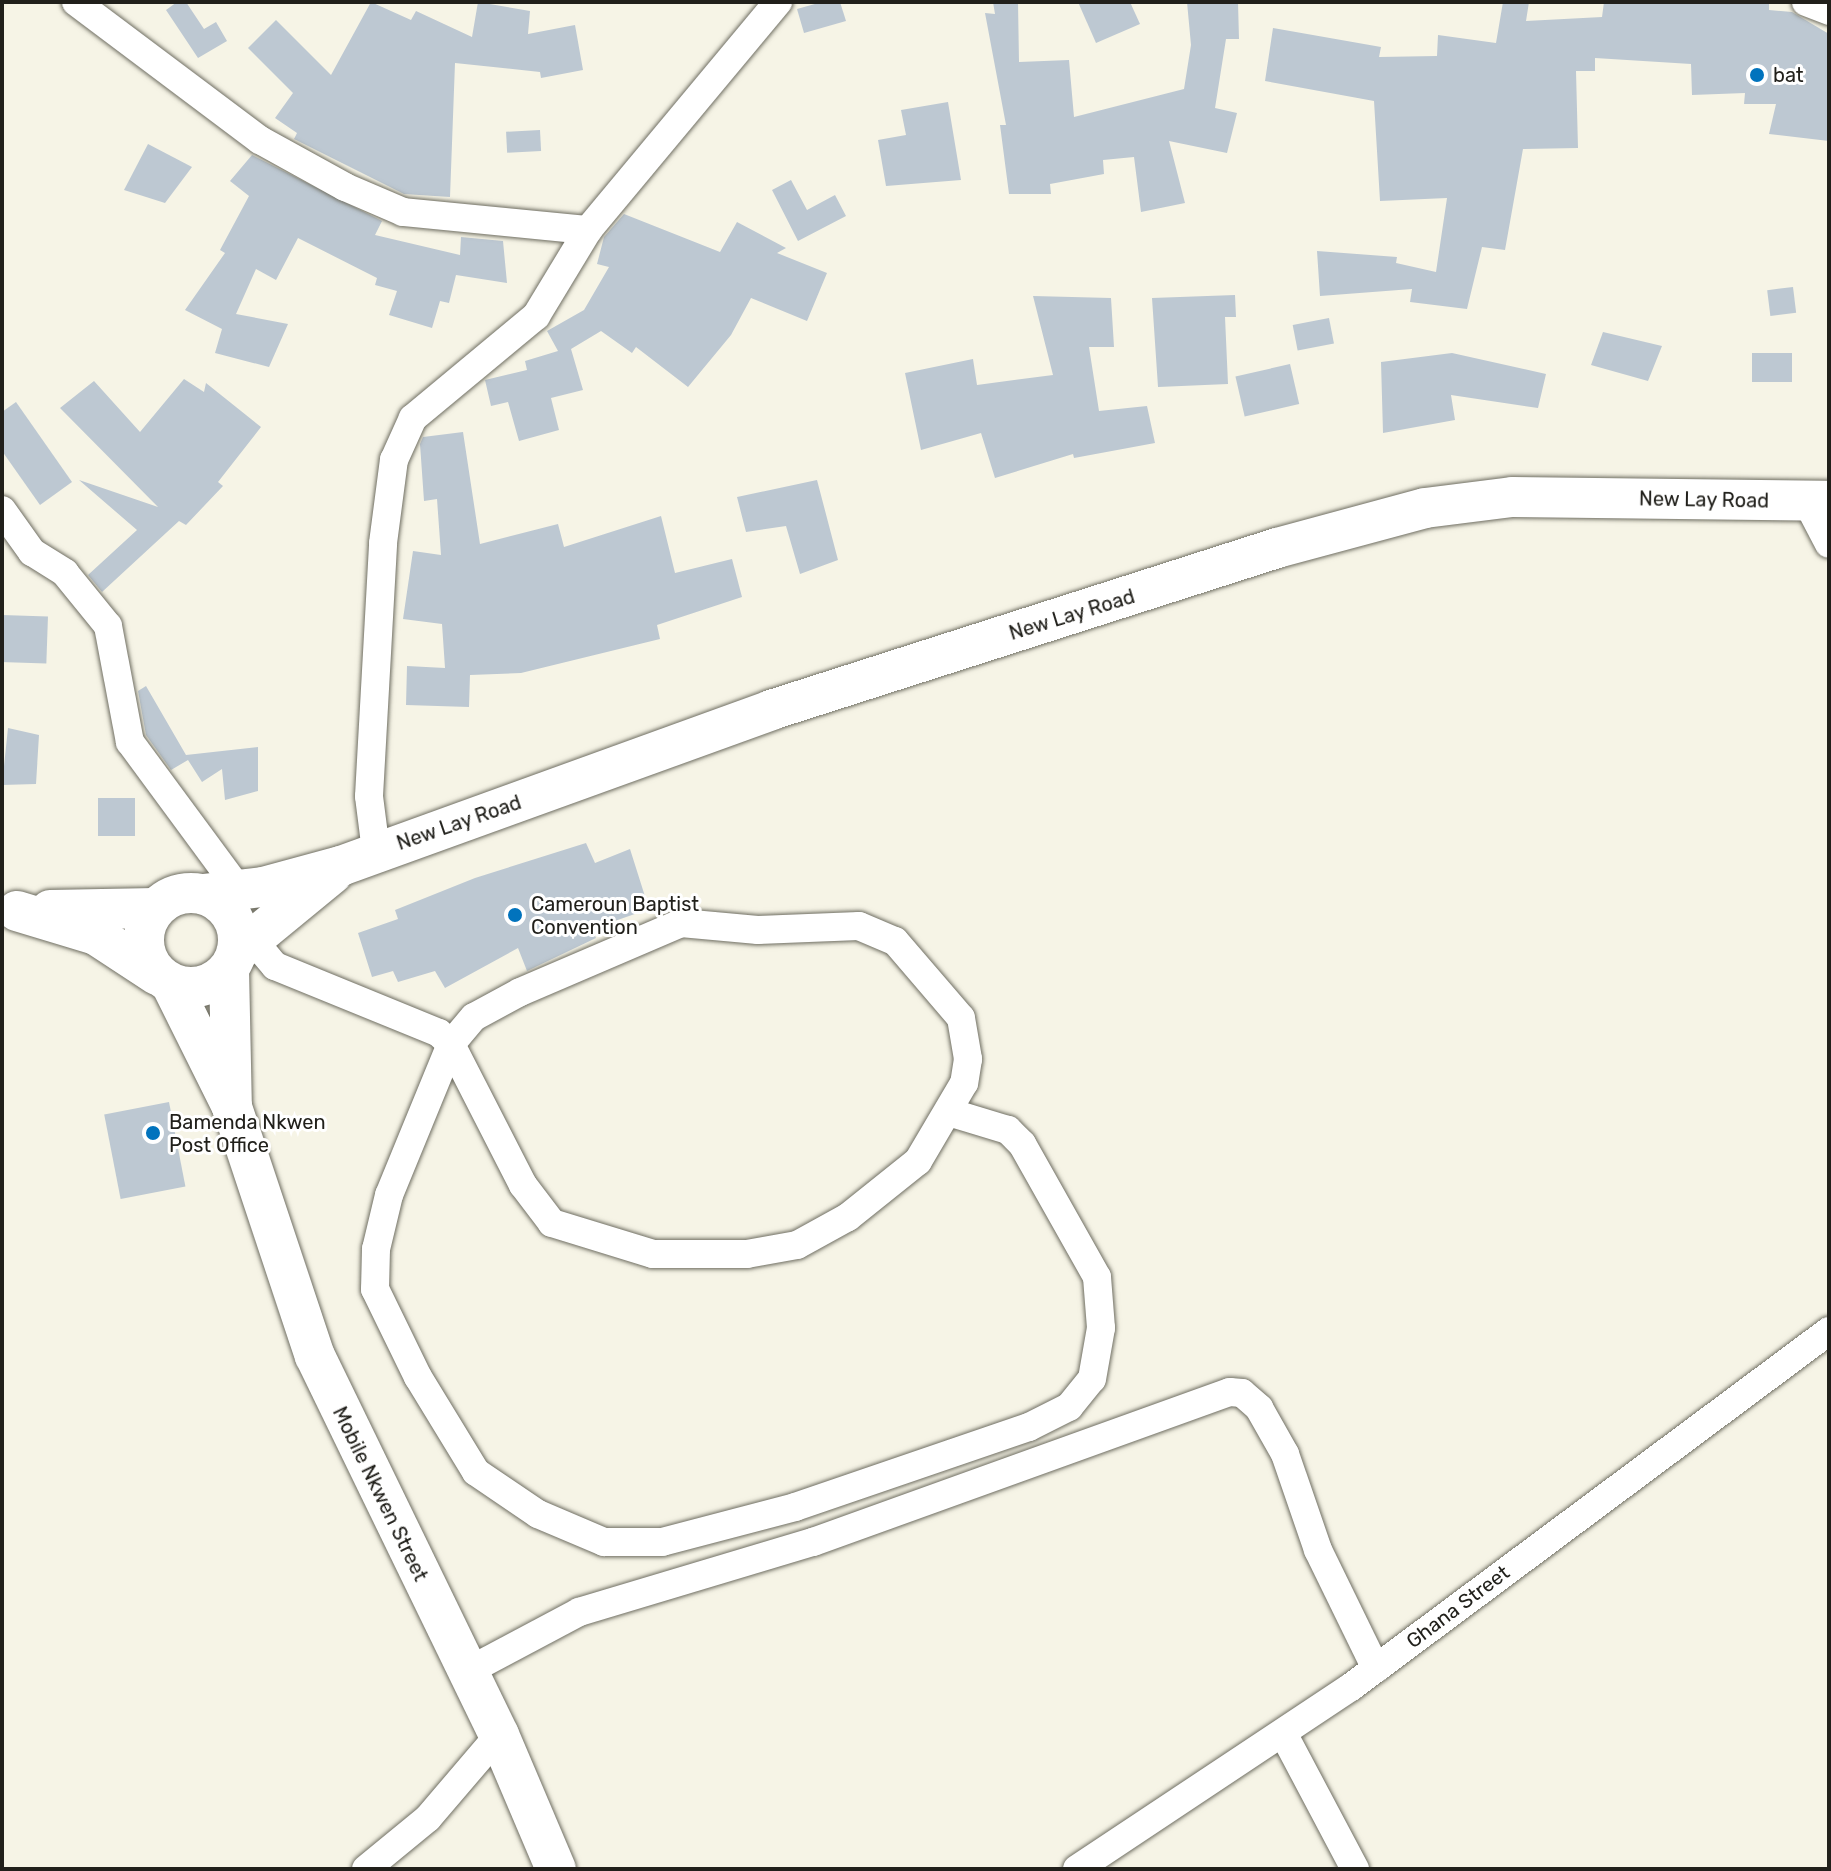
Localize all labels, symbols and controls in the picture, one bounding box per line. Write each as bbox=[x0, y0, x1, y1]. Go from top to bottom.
place label: bat bbox=[1773, 63, 1804, 87]
marker: bat bbox=[1748, 66, 1766, 84]
street label: New Lay Road bbox=[1638, 487, 1770, 513]
street label: New Lay Road bbox=[1006, 584, 1138, 646]
street label: New Lay Road bbox=[393, 790, 525, 856]
place label: Cameroun Baptist Convention bbox=[531, 892, 699, 939]
marker: Cameroun Baptist Convention bbox=[506, 906, 524, 924]
place label: Bamenda Nkwen Post Office bbox=[169, 1110, 326, 1157]
marker: Bamenda Nkwen Post Office bbox=[144, 1124, 162, 1142]
street label: Mobile Nkwen Street bbox=[327, 1403, 433, 1585]
street label: Ghana Street bbox=[1402, 1560, 1514, 1654]

